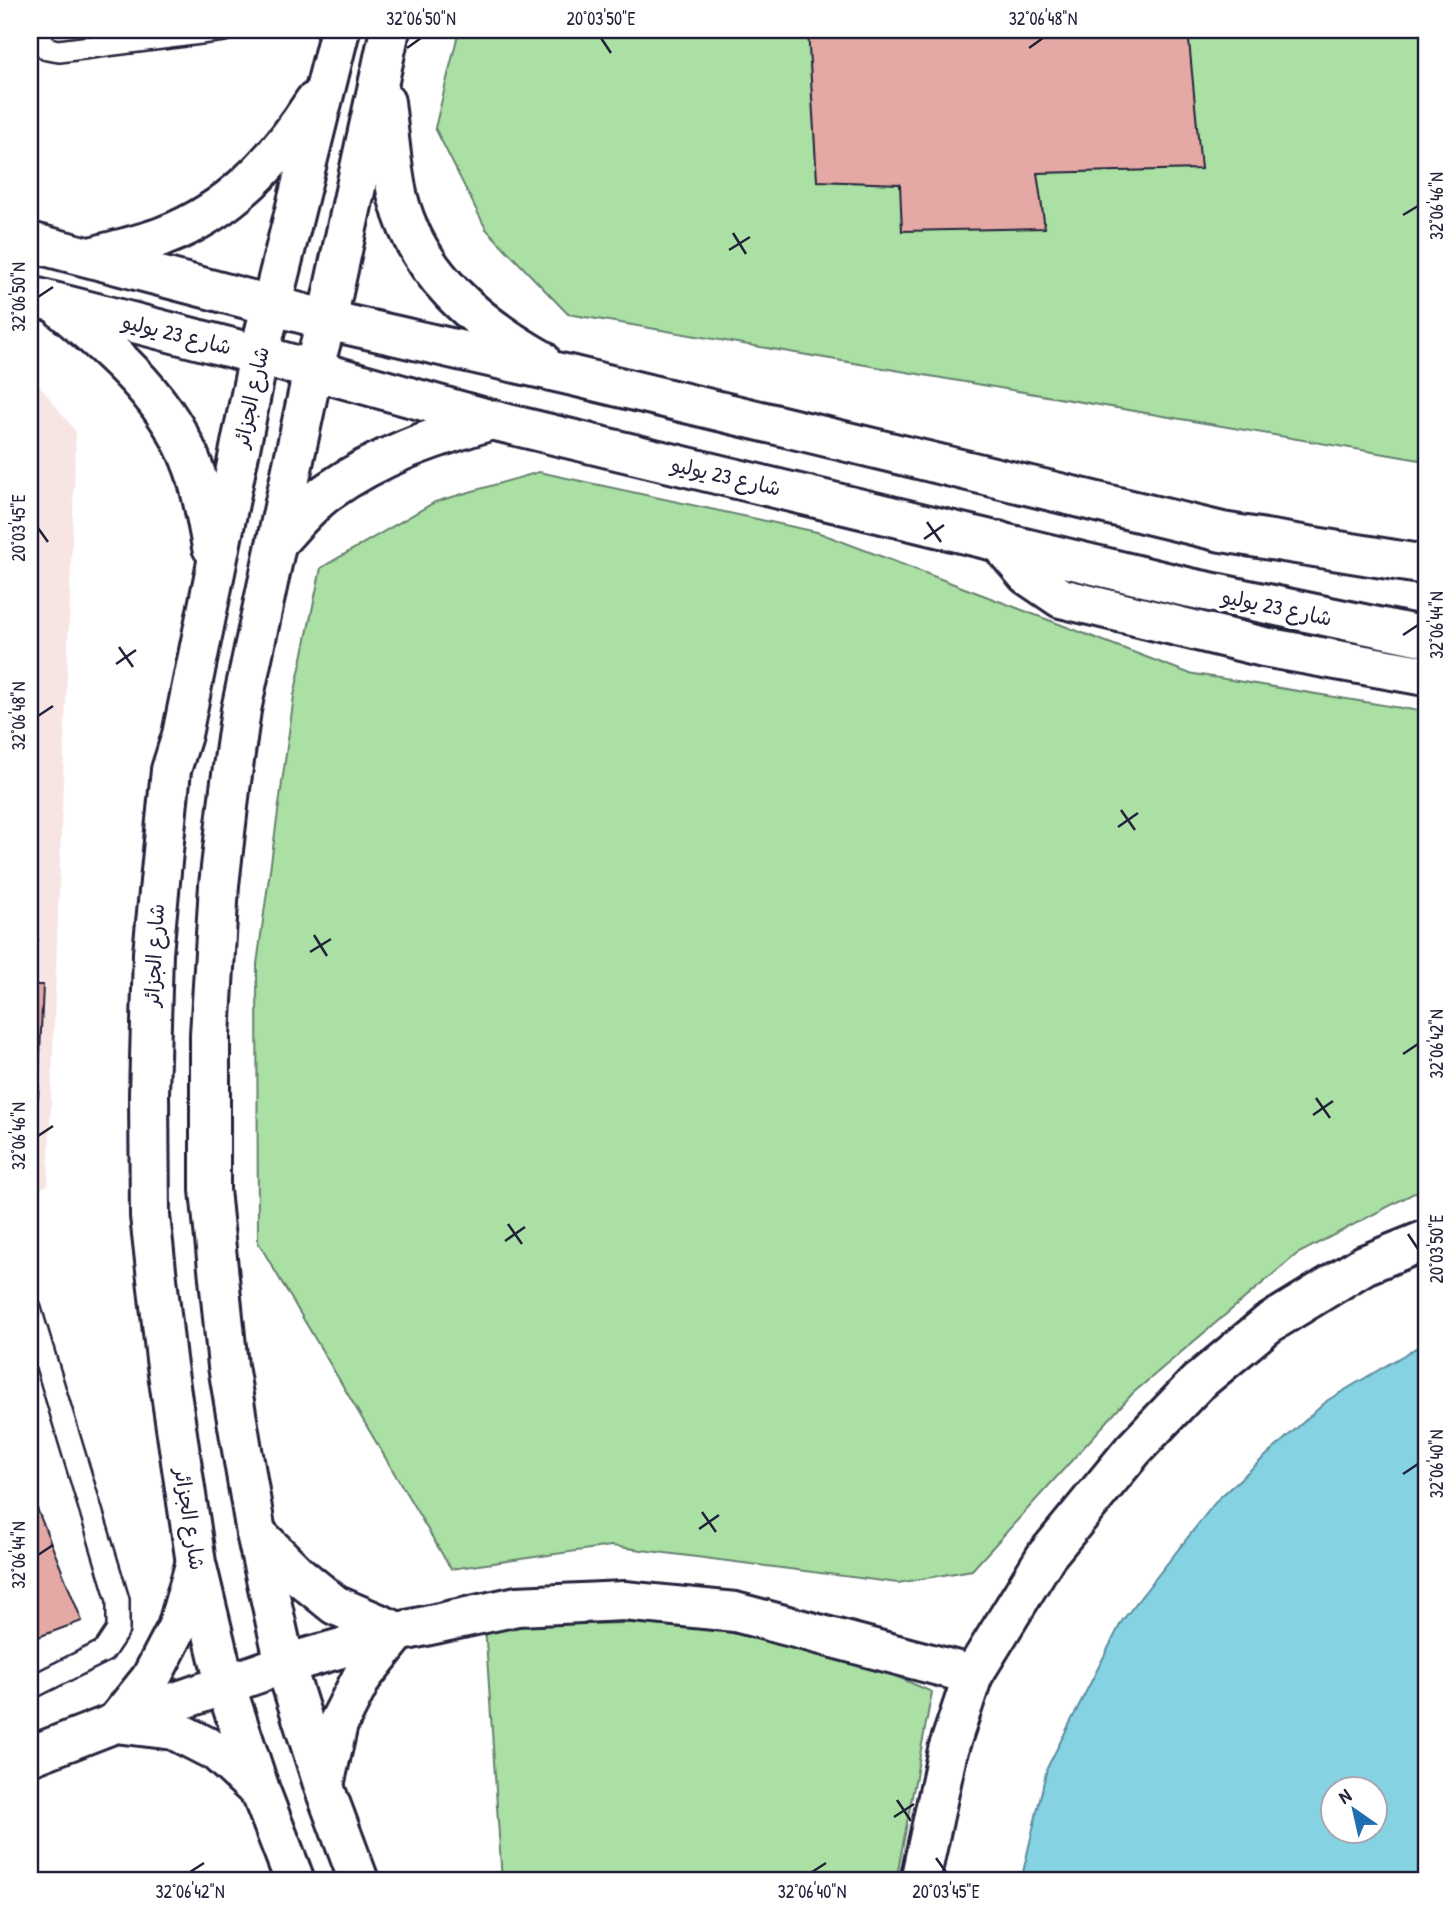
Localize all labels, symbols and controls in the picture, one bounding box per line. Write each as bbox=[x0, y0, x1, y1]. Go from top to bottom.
text: 32°06'50"N bbox=[386, 6, 456, 31]
text: 20°03'50"E bbox=[567, 6, 635, 31]
text: 32°06'48"N bbox=[1009, 6, 1077, 31]
text: 32°06'46"N bbox=[1424, 172, 1449, 240]
text: 32°06'50"N bbox=[6, 262, 31, 332]
street label: شارع 23 يوليو bbox=[118, 306, 235, 363]
street label: شارع الجزائر bbox=[226, 344, 277, 452]
street label: شارع 23 يوليو bbox=[667, 449, 784, 504]
text: 20°03'45"E bbox=[6, 494, 31, 562]
street label: شارع 23 يوليو bbox=[1218, 581, 1335, 634]
text: 32°06'44"N bbox=[1424, 591, 1449, 659]
text: 32°06'48"N bbox=[6, 682, 31, 750]
street label: شارع الجزائر bbox=[137, 903, 172, 1009]
text: 32°06'42"N bbox=[1424, 1009, 1449, 1079]
text: 32°06'46"N bbox=[6, 1102, 31, 1170]
text: 20°03'50"E bbox=[1424, 1215, 1449, 1283]
text: 32°06'40"N bbox=[1424, 1430, 1449, 1498]
street label: شارع الجزائر bbox=[166, 1464, 212, 1572]
text: 32°06'44"N bbox=[6, 1521, 31, 1589]
north arrow bbox=[1320, 1774, 1390, 1844]
text: N bbox=[1333, 1782, 1356, 1810]
text: 32°06'42"N bbox=[155, 1879, 225, 1904]
text: 32°06'40"N bbox=[778, 1879, 846, 1904]
text: 20°03'45"E bbox=[912, 1879, 980, 1904]

